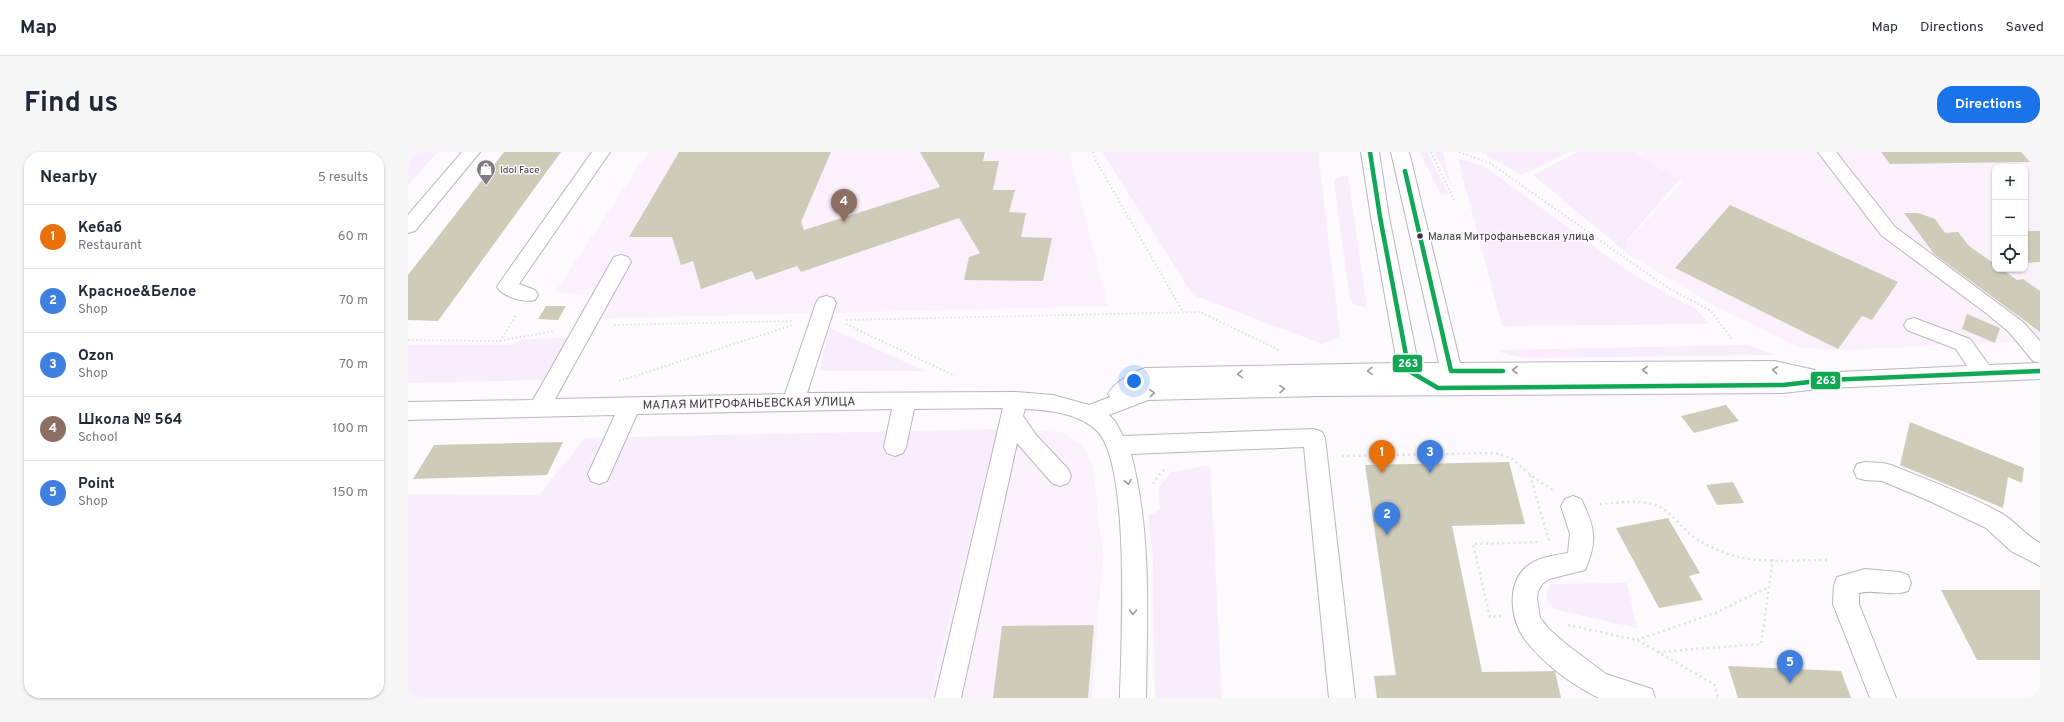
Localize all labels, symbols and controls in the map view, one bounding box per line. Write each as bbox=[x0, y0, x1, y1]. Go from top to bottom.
text: Map bbox=[20, 16, 57, 40]
text: Map bbox=[1872, 19, 1898, 36]
text: Directions bbox=[1920, 19, 1984, 36]
text: Saved bbox=[2006, 19, 2044, 36]
text: Find us bbox=[24, 86, 118, 122]
button: Directions bbox=[1937, 86, 2040, 123]
shop icon: Idol Face bbox=[475, 158, 497, 186]
place label: Idol Face bbox=[500, 164, 540, 177]
map controls bbox=[1992, 164, 2028, 272]
button: + bbox=[1992, 164, 2028, 200]
text: Nearby bbox=[40, 167, 97, 189]
text: 5 results bbox=[318, 170, 368, 186]
pin: 4 bbox=[831, 189, 857, 222]
button: − bbox=[1992, 200, 2028, 236]
text: Кебаб bbox=[78, 219, 122, 238]
text: 1 bbox=[50, 229, 56, 245]
text: 60 m bbox=[338, 229, 368, 245]
place label: Малая Митрофаньевская улица bbox=[1428, 230, 1594, 244]
marker: Малая Митрофаньевская улица bbox=[1415, 231, 1425, 241]
button: locate bbox=[1992, 236, 2028, 272]
text: Restaurant bbox=[78, 238, 142, 254]
text: Красное&Белое bbox=[78, 283, 196, 302]
text: 2 bbox=[49, 293, 57, 309]
text: 70 m bbox=[339, 293, 368, 309]
text: Shop bbox=[78, 302, 108, 318]
text: Ozon bbox=[78, 347, 114, 366]
line badge: 263 bbox=[1392, 354, 1423, 373]
text: 3 bbox=[49, 357, 57, 373]
text: 70 m bbox=[339, 357, 368, 373]
text: 263 bbox=[1398, 357, 1418, 371]
one-way arrow bbox=[1772, 365, 1778, 374]
text: Shop bbox=[78, 366, 108, 382]
one-way arrow bbox=[1512, 366, 1518, 375]
one-way arrow bbox=[1642, 366, 1648, 374]
one-way arrow bbox=[1367, 367, 1373, 375]
one-way arrow bbox=[1237, 370, 1243, 378]
your location bbox=[1124, 371, 1144, 391]
line badge: 263 bbox=[1810, 371, 1841, 390]
text: 263 bbox=[1816, 374, 1836, 388]
one-way arrow bbox=[1279, 385, 1285, 393]
one-way arrow bbox=[1149, 388, 1155, 397]
street label: МАЛАЯ МИТРОФАНЬЕВСКАЯ УЛИЦА bbox=[642, 394, 856, 414]
text: Школа № 564 bbox=[78, 411, 183, 430]
text: 4 bbox=[49, 421, 57, 437]
text: 100 m bbox=[332, 421, 368, 437]
text: School bbox=[78, 430, 118, 446]
pin: 1 bbox=[1369, 440, 1395, 473]
pin: 3 bbox=[1417, 440, 1443, 473]
text: Point bbox=[78, 475, 115, 494]
one-way arrow bbox=[1123, 479, 1132, 486]
text: 5 bbox=[49, 485, 57, 501]
text: 150 m bbox=[333, 485, 368, 501]
text: Shop bbox=[78, 494, 108, 510]
pin: 2 bbox=[1374, 502, 1400, 535]
one-way arrow bbox=[1129, 609, 1137, 615]
pin: 5 bbox=[1777, 650, 1803, 683]

